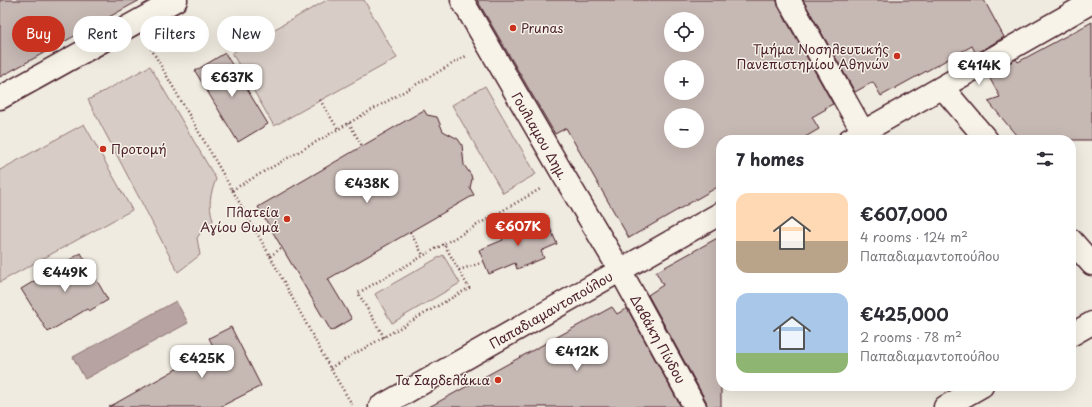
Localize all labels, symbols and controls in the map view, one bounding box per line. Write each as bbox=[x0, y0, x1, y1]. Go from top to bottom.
map controls bbox=[664, 12, 704, 148]
button: locate bbox=[664, 12, 704, 52]
chip: Buy bbox=[12, 16, 65, 52]
chip: Rent bbox=[73, 16, 132, 52]
chip: Filters bbox=[140, 16, 209, 52]
chip: New bbox=[217, 16, 275, 52]
place label: Prunas bbox=[521, 18, 564, 37]
marker: Prunas bbox=[508, 23, 518, 33]
place label: Τμήμα Νοσηλευτικής Πανεπιστημίου Αθηνών bbox=[737, 39, 889, 73]
marker: Τμήμα Νοσηλευτικής Πανεπιστημίου Αθηνών bbox=[892, 51, 902, 61]
pin: €414K bbox=[951, 52, 1007, 86]
text: €414K bbox=[957, 55, 1001, 74]
button: + bbox=[664, 60, 704, 100]
pin: €637K bbox=[204, 64, 260, 98]
text: €637K bbox=[210, 67, 254, 86]
street label: Γουλιαμου Δημ. bbox=[508, 88, 573, 183]
button: − bbox=[664, 108, 704, 148]
place label: Προτομή bbox=[111, 139, 167, 158]
marker: Προτομή bbox=[98, 144, 108, 154]
text: 7 homes bbox=[736, 146, 804, 172]
icon: filters bbox=[1034, 148, 1056, 170]
pin: €438K bbox=[339, 170, 395, 204]
text: €438K bbox=[344, 173, 390, 192]
text: €607,000 bbox=[860, 201, 948, 227]
place label: Πλατεία Αγίου Θωμά bbox=[200, 202, 279, 236]
icon: home bbox=[768, 209, 816, 257]
pin: €607K bbox=[490, 213, 546, 247]
marker: Πλατεία Αγίου Θωμά bbox=[282, 214, 292, 224]
text: €607K bbox=[495, 216, 541, 235]
text: 4 rooms · 124 m² bbox=[860, 227, 968, 246]
text: Παπαδιαμαντοπούλου bbox=[860, 246, 1000, 265]
pin: €449K bbox=[37, 259, 93, 293]
text: €449K bbox=[42, 262, 88, 281]
street label: Παπαδιαμαντοπούλου bbox=[485, 266, 616, 353]
street label: Δαβάκη Πίνδου bbox=[626, 291, 691, 387]
text: €425,000 bbox=[860, 301, 949, 327]
icon: home bbox=[768, 309, 816, 357]
text: 2 rooms · 78 m² bbox=[860, 327, 962, 346]
pin: €412K bbox=[549, 338, 605, 372]
text: €412K bbox=[555, 341, 599, 360]
pin: €425K bbox=[174, 345, 230, 379]
text: Παπαδιαμαντοπούλου bbox=[860, 346, 1000, 365]
text: €425K bbox=[179, 348, 225, 367]
place label: Τα Σαρδελάκια bbox=[395, 370, 490, 389]
marker: Τα Σαρδελάκια bbox=[493, 375, 503, 385]

